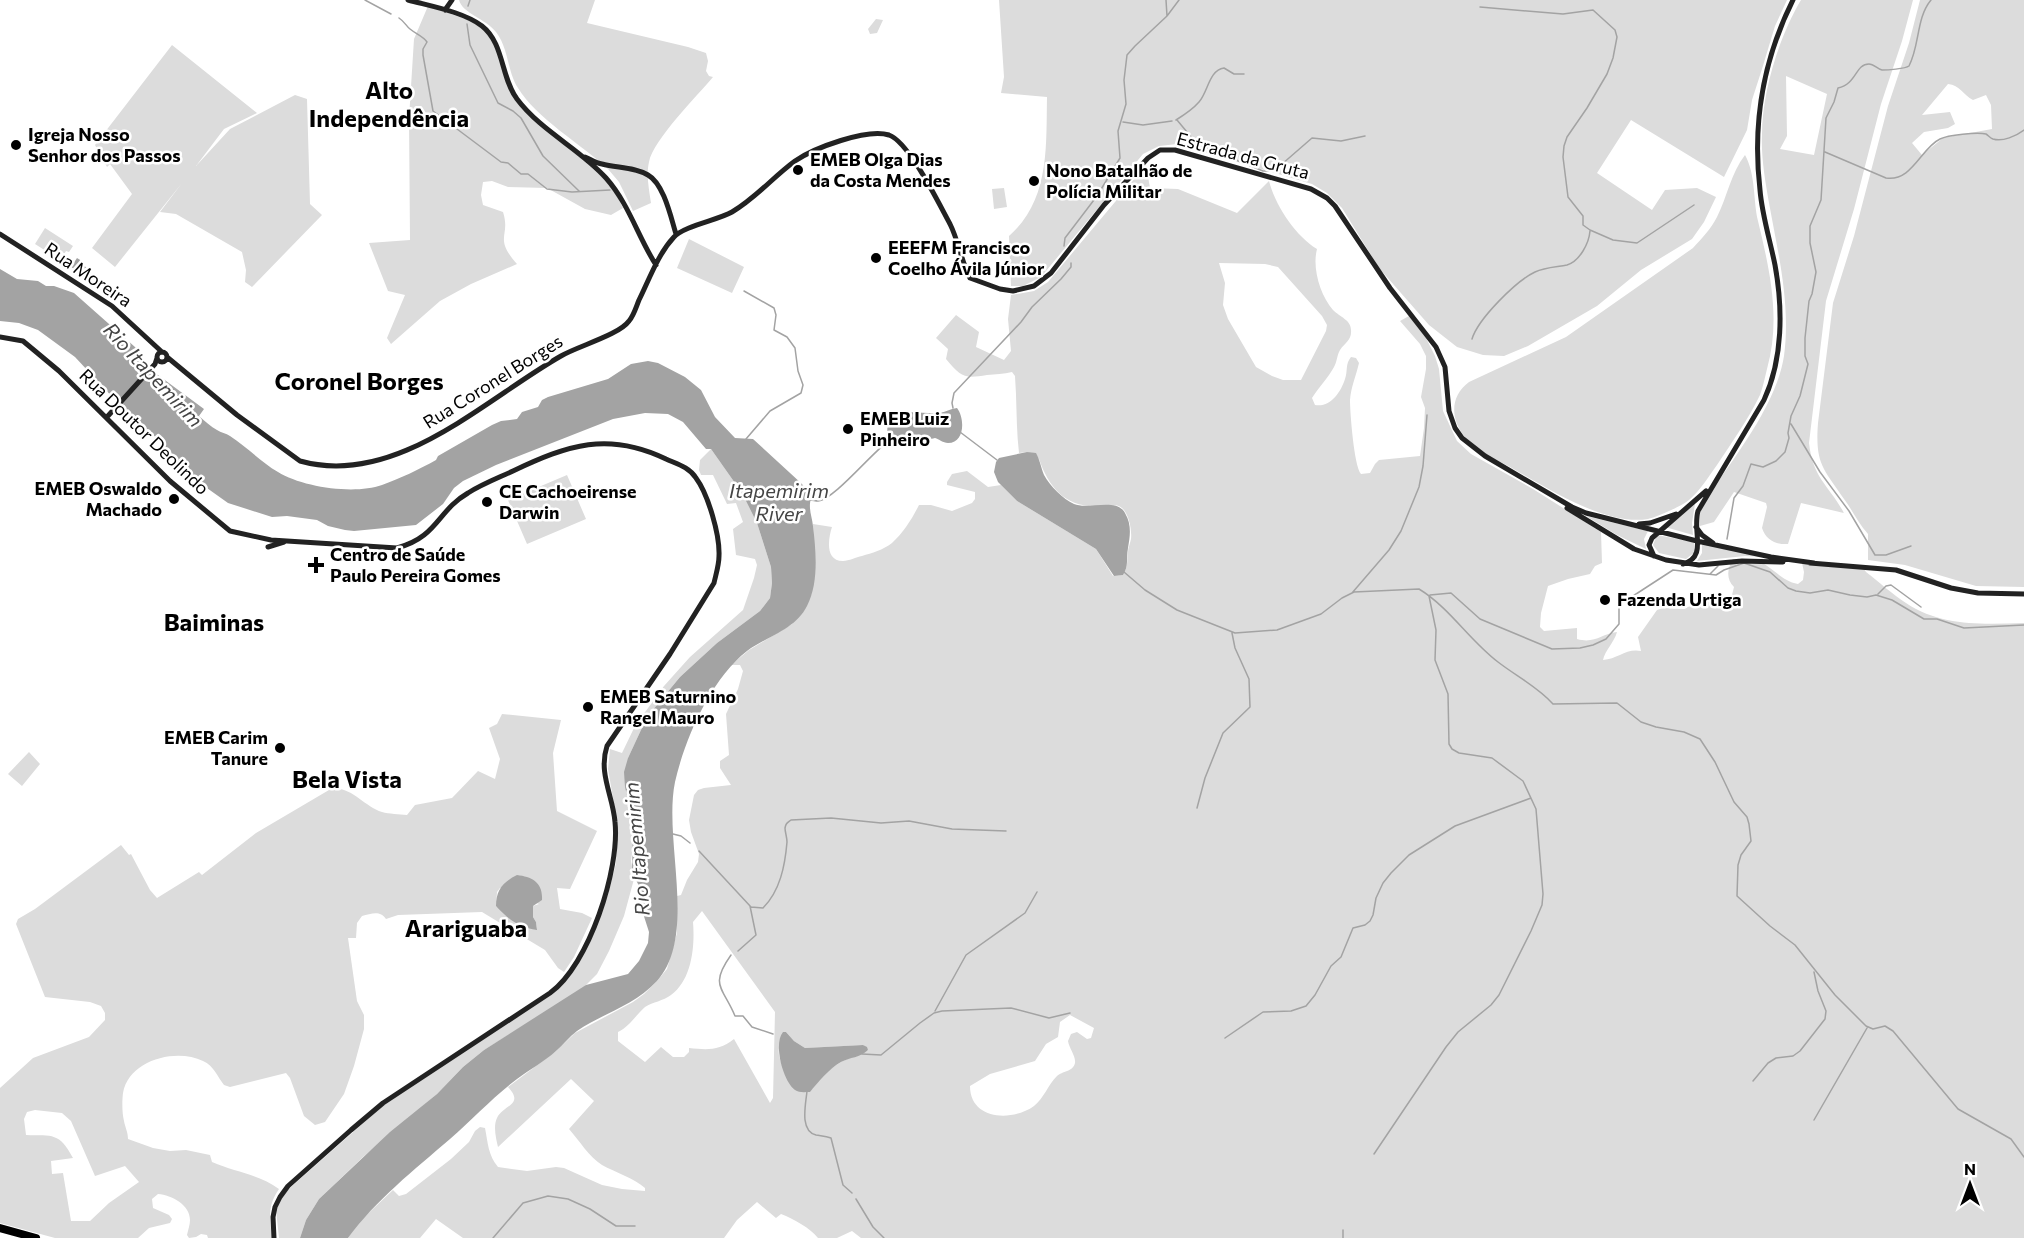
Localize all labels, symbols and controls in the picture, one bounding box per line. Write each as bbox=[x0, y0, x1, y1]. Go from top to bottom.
district label: Alto Independência bbox=[309, 75, 469, 132]
place label: Igreja Nosso Senhor dos Passos bbox=[28, 123, 181, 166]
street label: Estrada da Gruta bbox=[1175, 127, 1312, 183]
marker: Igreja Nosso Senhor dos Passos bbox=[9, 138, 23, 152]
place label: EMEB Olga Dias da Costa Mendes bbox=[810, 148, 951, 191]
place label: Nono Batalhão de Polícia Militar bbox=[1046, 159, 1192, 202]
marker: EMEB Olga Dias da Costa Mendes bbox=[791, 163, 805, 177]
marker: Nono Batalhão de Polícia Militar bbox=[1027, 174, 1041, 188]
place label: EEEFM Francisco Coelho Ávila Júnior bbox=[888, 236, 1045, 279]
street label: Rua Moreira bbox=[41, 237, 136, 311]
marker: EEEFM Francisco Coelho Ávila Júnior bbox=[869, 251, 883, 265]
water label: Rio Itapemirim bbox=[99, 317, 208, 432]
street label: Rua Coronel Borges bbox=[419, 329, 566, 433]
street label: Rua Doutor Deolindo bbox=[75, 364, 214, 499]
district label: Coronel Borges bbox=[274, 366, 444, 395]
place label: EMEB Luiz Pinheiro bbox=[860, 407, 949, 450]
marker: EMEB Luiz Pinheiro bbox=[841, 422, 855, 436]
place label: EMEB Oswaldo Machado bbox=[35, 477, 162, 520]
water label: Itapemirim River bbox=[729, 478, 829, 525]
place label: CE Cachoeirense Darwin bbox=[499, 480, 637, 523]
marker: EMEB Oswaldo Machado bbox=[167, 492, 181, 506]
marker: CE Cachoeirense Darwin bbox=[480, 495, 494, 509]
place label: Centro de Saúde Paulo Pereira Gomes bbox=[330, 543, 501, 586]
marker: Centro de Saúde Paulo Pereira Gomes bbox=[307, 556, 325, 574]
place label: Fazenda Urtiga bbox=[1617, 588, 1742, 610]
marker: Fazenda Urtiga bbox=[1598, 593, 1612, 607]
district label: Baiminas bbox=[164, 607, 264, 636]
place label: EMEB Saturnino Rangel Mauro bbox=[600, 685, 737, 728]
marker: EMEB Saturnino Rangel Mauro bbox=[581, 700, 595, 714]
place label: EMEB Carim Tanure bbox=[164, 726, 268, 769]
marker: EMEB Carim Tanure bbox=[273, 741, 287, 755]
district label: Bela Vista bbox=[292, 764, 402, 793]
water label: Rio Itapemirim bbox=[618, 781, 654, 917]
district label: Arariguaba bbox=[405, 913, 527, 942]
north arrow bbox=[1940, 1154, 2000, 1214]
text: N bbox=[1964, 1159, 1976, 1178]

